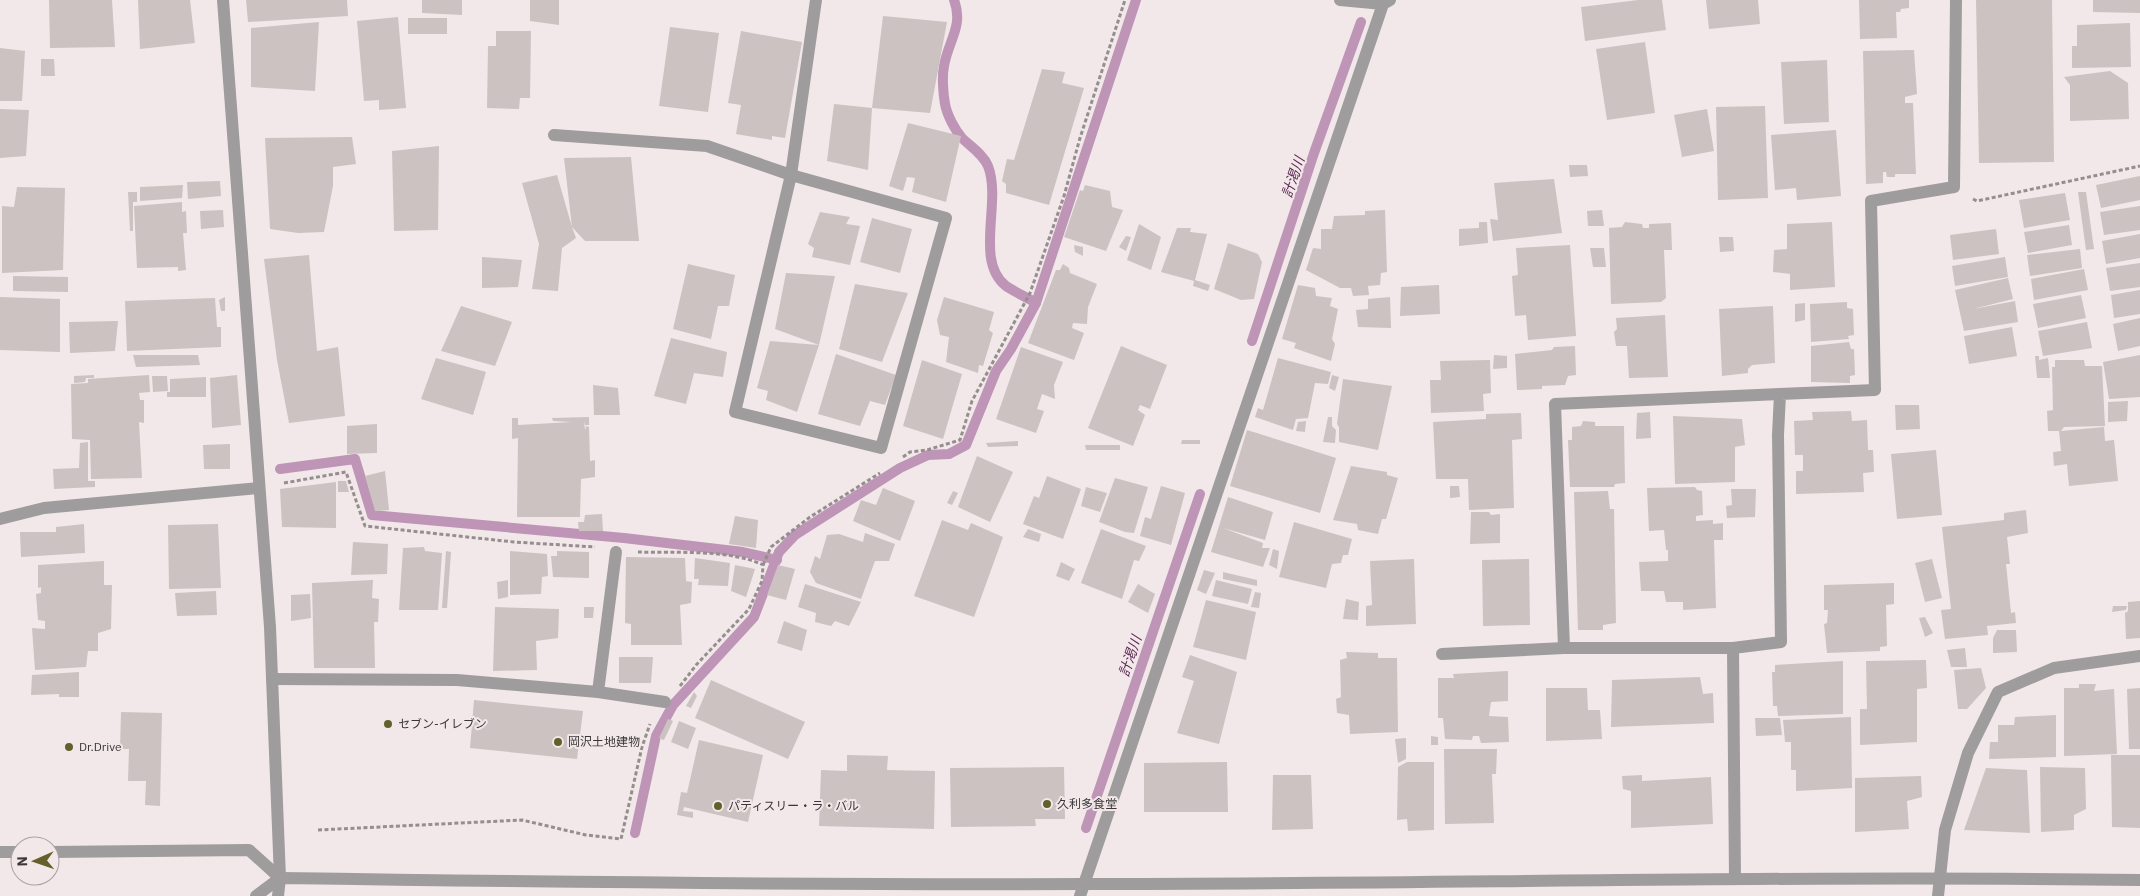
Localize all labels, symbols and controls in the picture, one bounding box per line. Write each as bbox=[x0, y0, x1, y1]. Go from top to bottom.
water label: 計渇川 bbox=[1278, 152, 1309, 200]
water label: 計渇川 bbox=[1115, 631, 1146, 679]
place label: セブン-イレブン bbox=[398, 716, 487, 731]
marker: セブン-イレブン bbox=[382, 718, 394, 730]
place label: 岡沢土地建物 bbox=[568, 734, 640, 749]
marker: 岡沢土地建物 bbox=[552, 736, 564, 748]
place label: Dr.Drive bbox=[79, 739, 122, 754]
marker: Dr.Drive bbox=[63, 741, 75, 753]
place label: 久利多食堂 bbox=[1057, 796, 1117, 811]
place label: パティスリー・ラ・バル bbox=[728, 798, 859, 813]
marker: 久利多食堂 bbox=[1041, 798, 1053, 810]
marker: パティスリー・ラ・バル bbox=[712, 800, 724, 812]
north arrow bbox=[10, 836, 60, 886]
text: N bbox=[13, 856, 31, 867]

